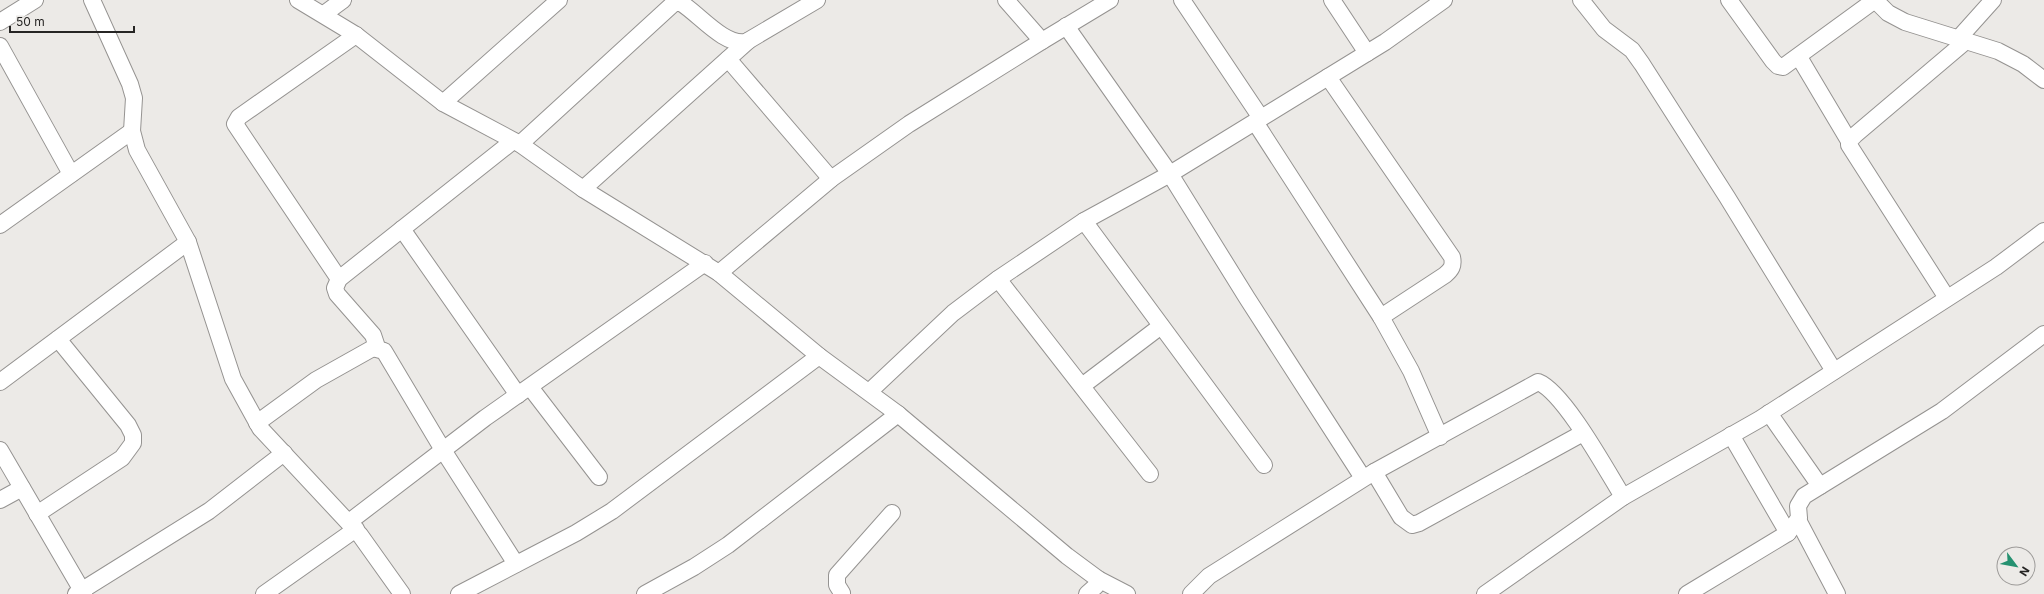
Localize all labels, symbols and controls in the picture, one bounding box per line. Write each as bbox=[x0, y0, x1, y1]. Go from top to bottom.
scale bar bbox=[10, 8, 134, 34]
text: 50 m bbox=[16, 14, 45, 29]
north arrow bbox=[1996, 546, 2036, 586]
text: N bbox=[2016, 564, 2033, 579]

